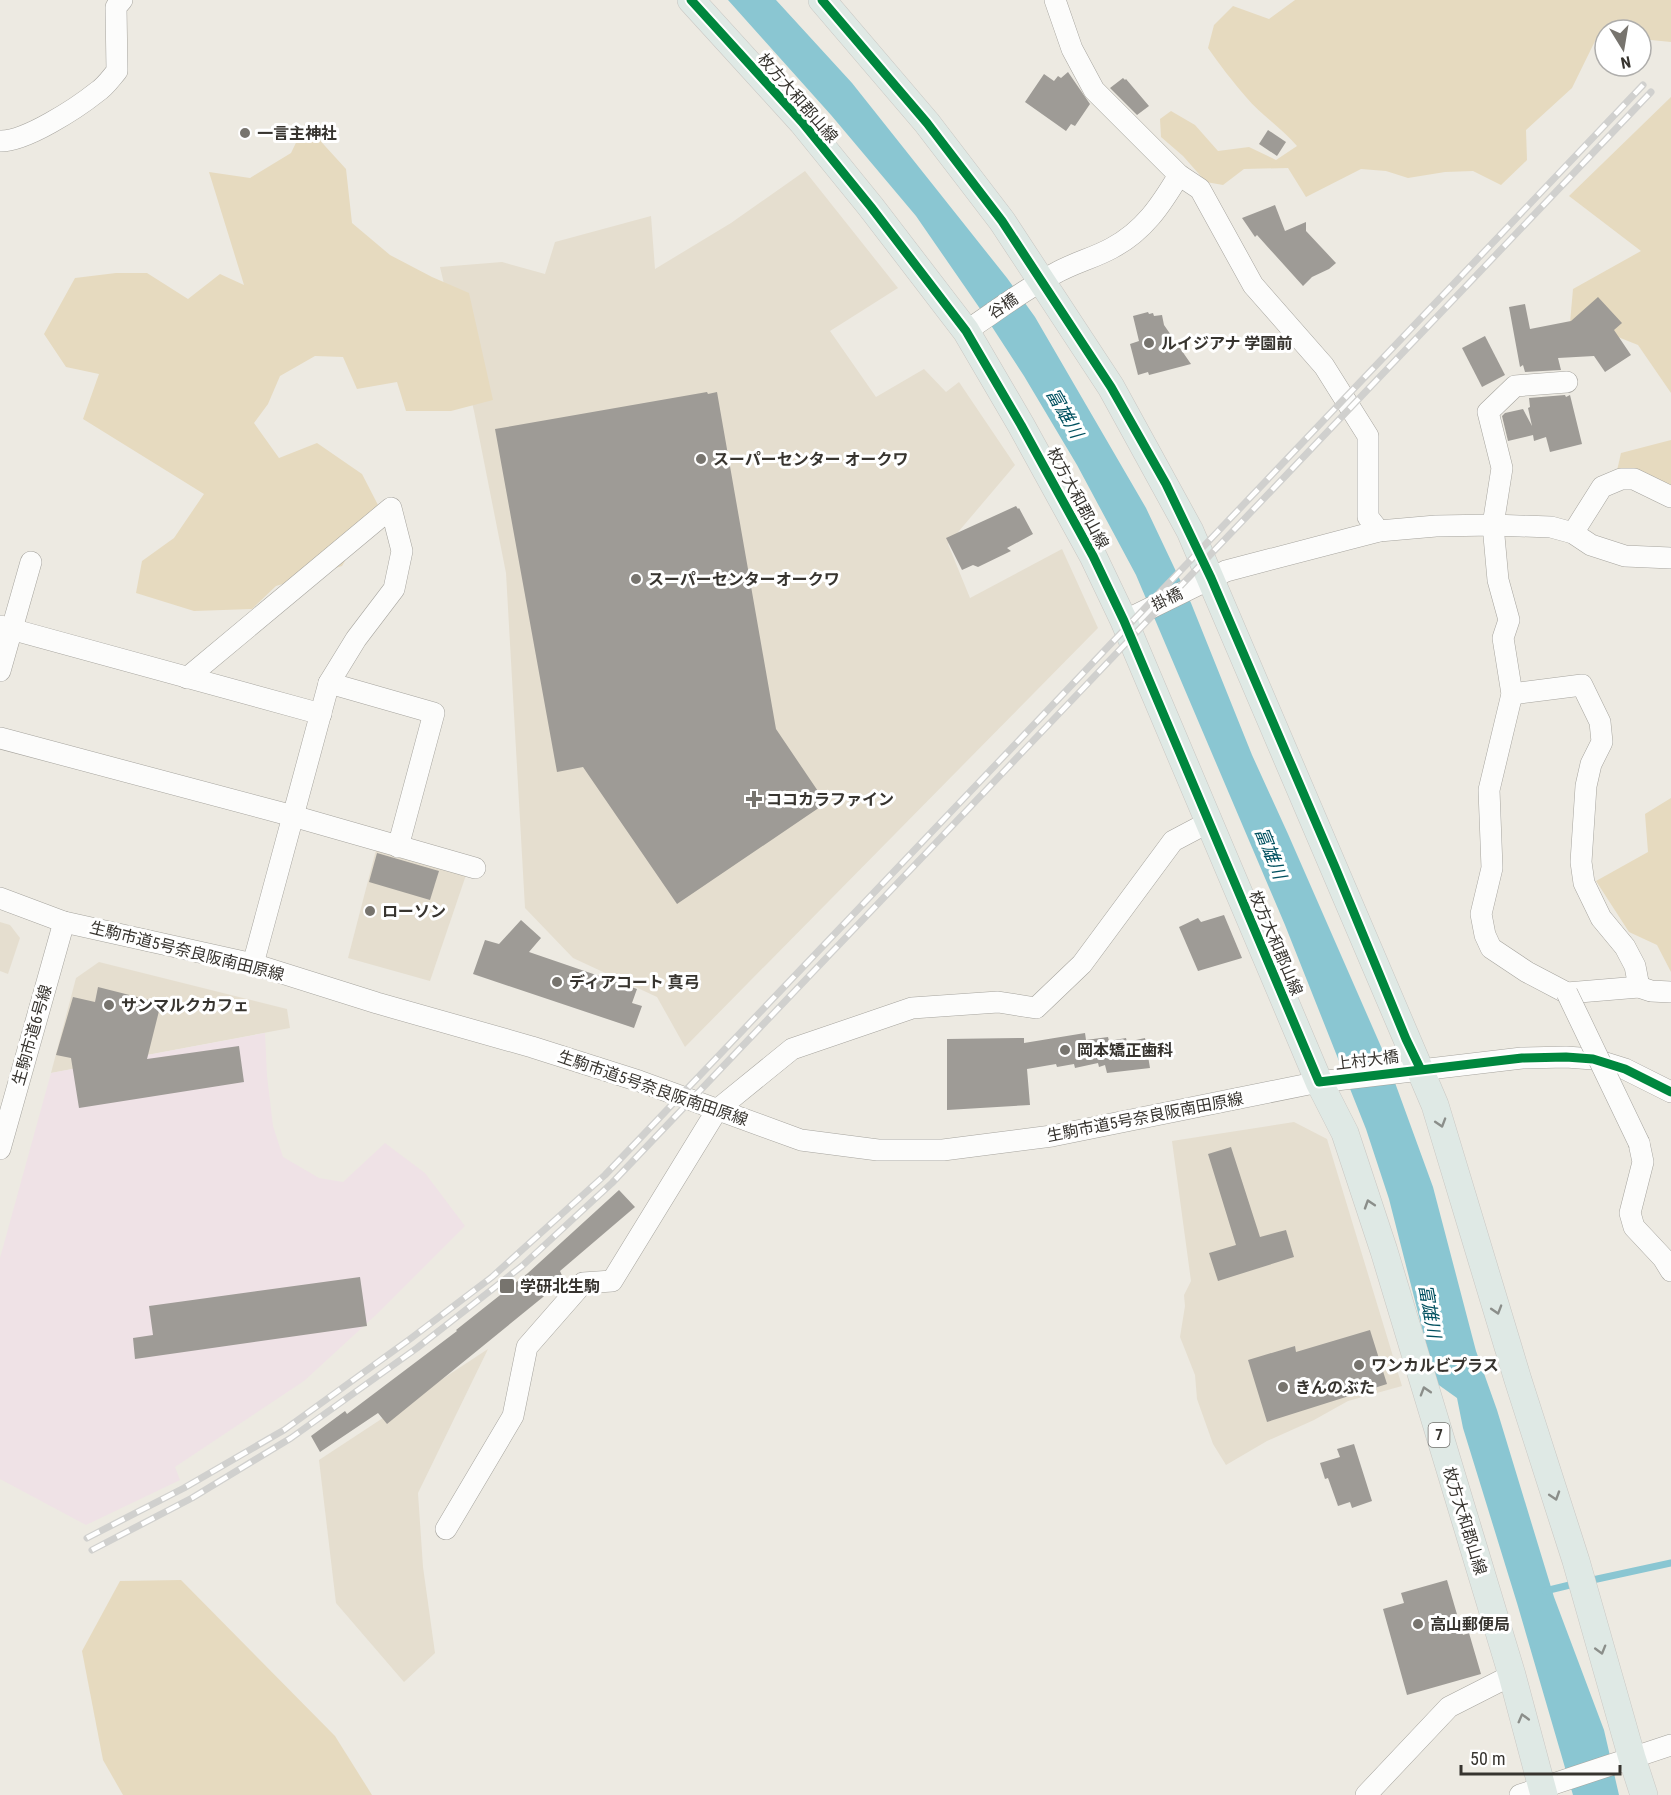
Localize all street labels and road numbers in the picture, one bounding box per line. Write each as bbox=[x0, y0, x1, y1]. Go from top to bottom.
street label: 枚方大和郡山線 bbox=[754, 49, 842, 147]
street label: 谷橋 bbox=[984, 289, 1022, 323]
street label: 枚方大和郡山線 bbox=[1043, 444, 1113, 552]
street label: 掛橋 bbox=[1148, 583, 1186, 615]
street label: 枚方大和郡山線 bbox=[1245, 888, 1307, 998]
street label: 生駒市道5号奈良阪南田原線 bbox=[88, 918, 286, 984]
street label: 生駒市道6号線 bbox=[9, 982, 55, 1088]
street label: 生駒市道5号奈良阪南田原線 bbox=[555, 1046, 751, 1130]
street label: 上村大橋 bbox=[1334, 1047, 1400, 1073]
street label: 生駒市道5号奈良阪南田原線 bbox=[1045, 1089, 1245, 1145]
road number: 7 bbox=[1428, 1423, 1450, 1447]
street label: 枚方大和郡山線 bbox=[1440, 1465, 1490, 1577]

